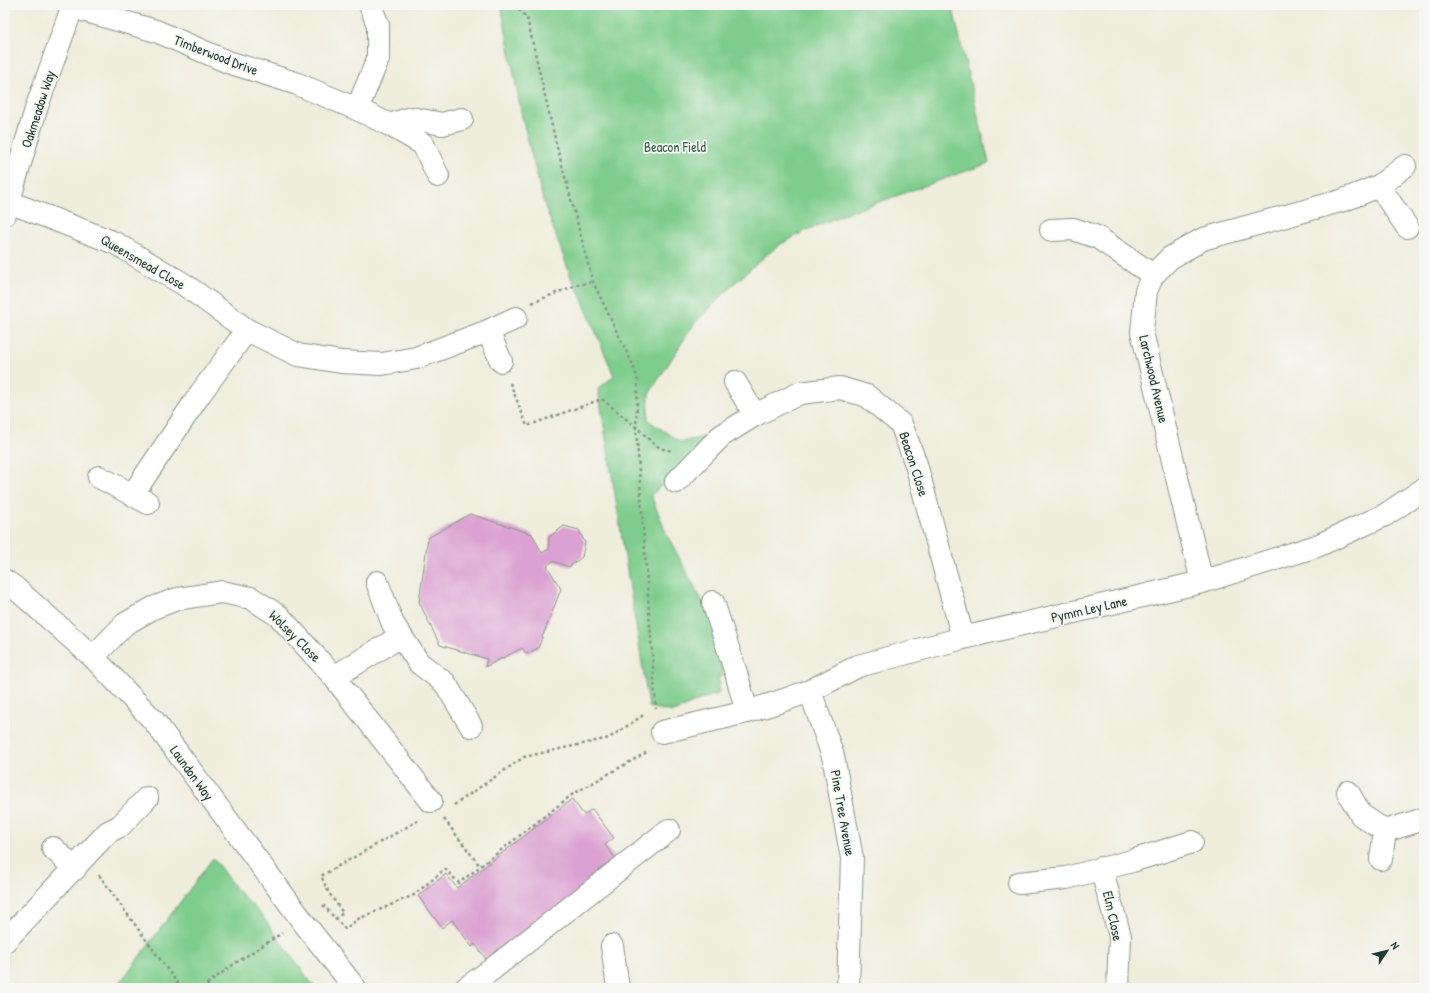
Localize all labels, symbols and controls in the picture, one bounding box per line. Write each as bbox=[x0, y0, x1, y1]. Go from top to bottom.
street label: Timberwood Drive bbox=[171, 30, 261, 79]
street label: Oakmeadow Way bbox=[16, 68, 60, 150]
park label: Beacon Field bbox=[644, 137, 707, 156]
street label: Queensmead Close bbox=[97, 230, 189, 294]
street label: Larchwood Avenue bbox=[1135, 333, 1174, 425]
street label: Beacon Close bbox=[895, 429, 934, 499]
street label: Pymm Ley Lane bbox=[1049, 590, 1129, 627]
street label: Wolsey Close bbox=[265, 606, 326, 667]
street label: Laundon Way bbox=[165, 742, 219, 805]
street label: Pine Tree Avenue bbox=[827, 769, 860, 858]
street label: Elm Close bbox=[1099, 889, 1128, 943]
north arrow bbox=[1367, 931, 1407, 971]
text: N bbox=[1388, 939, 1403, 952]

